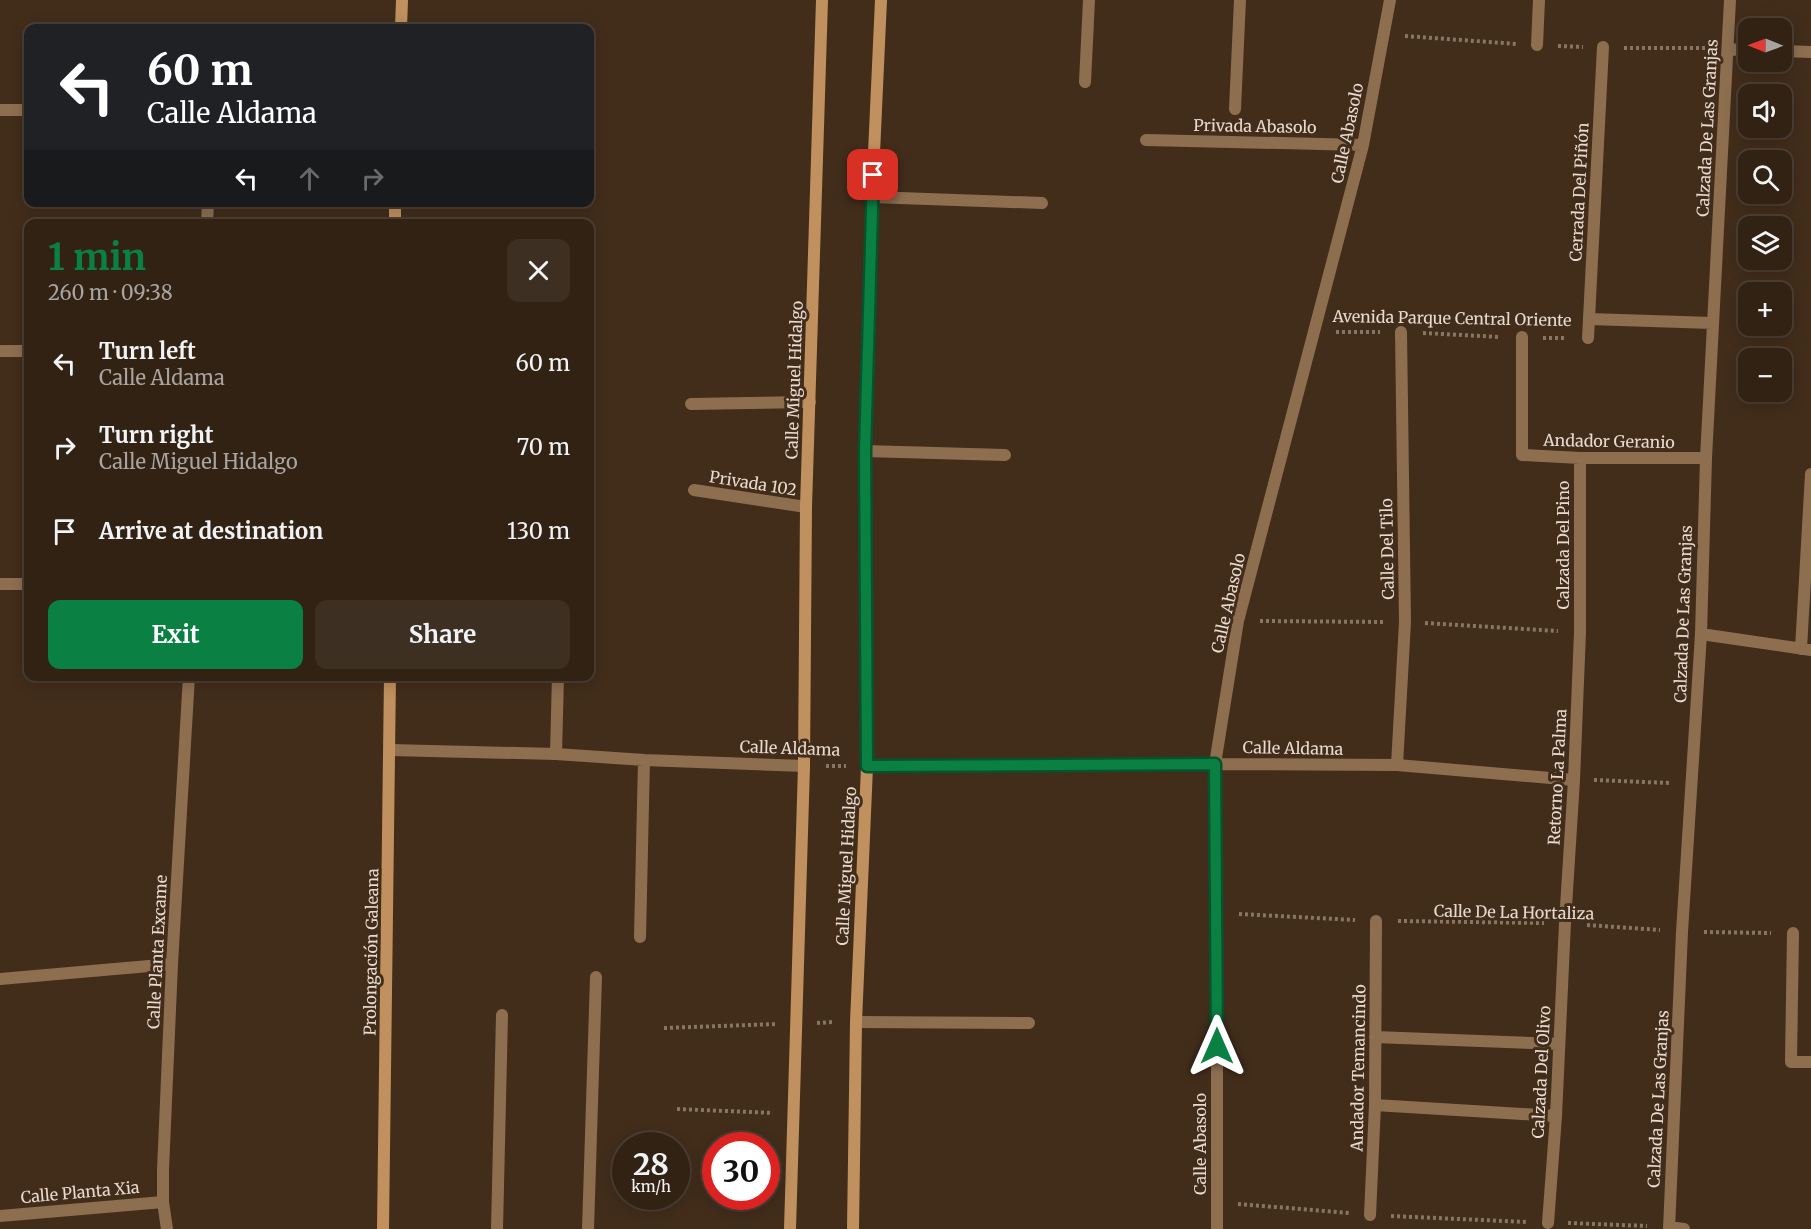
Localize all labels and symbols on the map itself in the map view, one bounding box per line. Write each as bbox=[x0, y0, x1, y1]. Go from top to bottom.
north arrow bbox=[1738, 18, 1792, 72]
street label: Calzada De Las Granjas bbox=[1692, 39, 1722, 217]
street label: Calle Abasolo bbox=[1327, 81, 1367, 185]
street label: Privada Abasolo bbox=[1193, 115, 1317, 137]
street label: Cerrada Del Piñón bbox=[1565, 122, 1593, 262]
pin bbox=[847, 149, 898, 200]
street label: Calle Miguel Hidalgo bbox=[781, 300, 807, 460]
street label: Avenida Parque Central Oriente bbox=[1331, 306, 1572, 330]
street label: Andador Geranio bbox=[1542, 430, 1675, 452]
street label: Privada 102 bbox=[708, 466, 798, 500]
street label: Calzada Del Pino bbox=[1553, 481, 1573, 609]
street label: Calle Del Tilo bbox=[1376, 498, 1398, 600]
street label: Calzada De Las Granjas bbox=[1670, 525, 1696, 703]
street label: Calle Abasolo bbox=[1207, 551, 1249, 655]
street label: Retorno La Palma bbox=[1543, 708, 1571, 846]
street label: Calle Aldama bbox=[739, 736, 841, 760]
street label: Calle Aldama bbox=[1243, 737, 1344, 759]
street label: Calle Miguel Hidalgo bbox=[832, 786, 860, 946]
street label: Prolongación Galeana bbox=[360, 868, 382, 1036]
street label: Calle Planta Excame bbox=[143, 874, 171, 1030]
street label: Calle De La Hortaliza bbox=[1434, 901, 1595, 923]
street label: Andador Temancindo bbox=[1347, 984, 1369, 1153]
street label: Calzada Del Olivo bbox=[1528, 1005, 1554, 1139]
street label: Calzada De Las Granjas bbox=[1643, 1010, 1673, 1188]
position arrow bbox=[1185, 1014, 1249, 1078]
street label: Calle Abasolo bbox=[1190, 1093, 1210, 1195]
speed limit sign: 30 bbox=[702, 1132, 780, 1210]
street label: Calle Planta Xia bbox=[20, 1177, 141, 1207]

